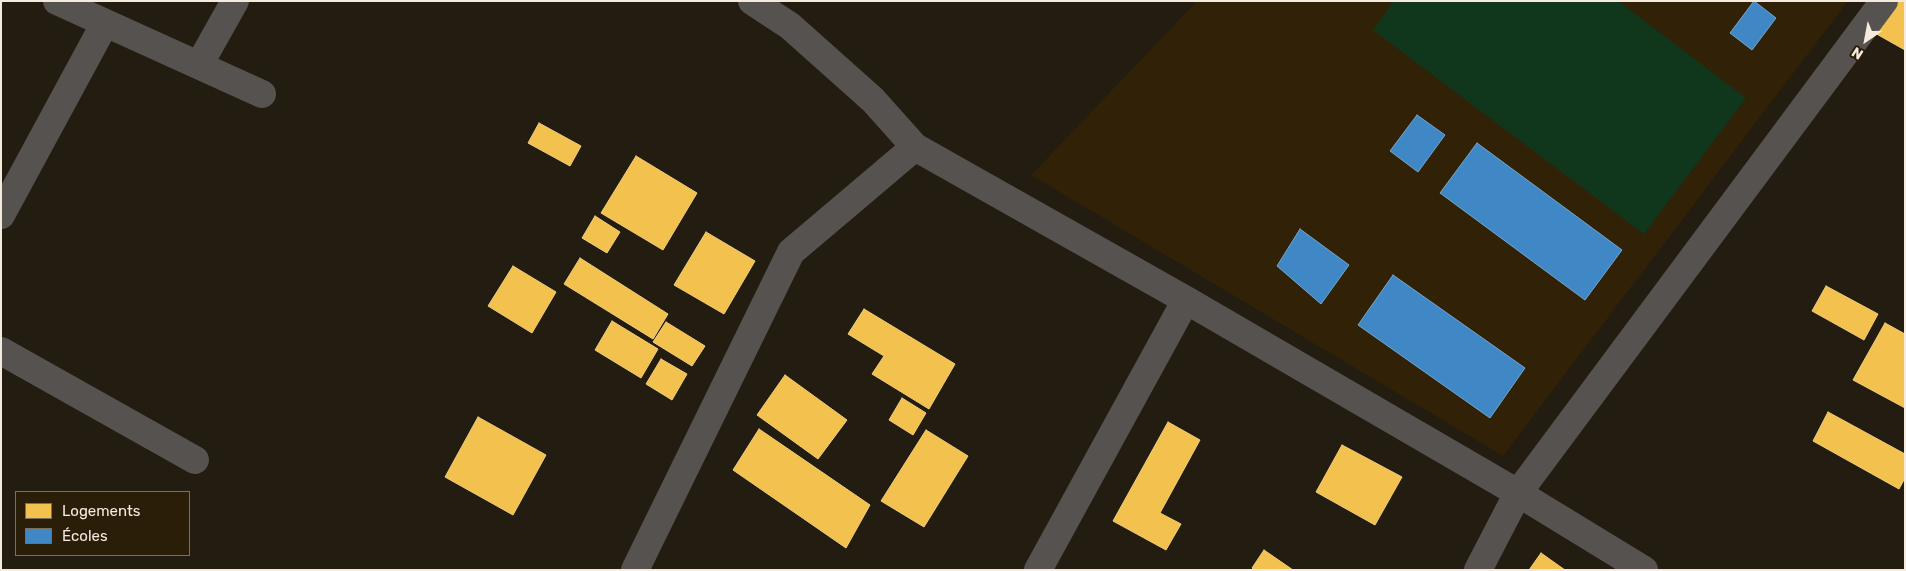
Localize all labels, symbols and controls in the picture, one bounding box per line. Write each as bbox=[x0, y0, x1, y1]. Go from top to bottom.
north arrow bbox=[1841, 15, 1891, 65]
text: N bbox=[1849, 43, 1866, 63]
legend bbox=[15, 491, 190, 556]
text: Logements bbox=[62, 502, 140, 520]
text: Écoles bbox=[62, 527, 108, 545]

